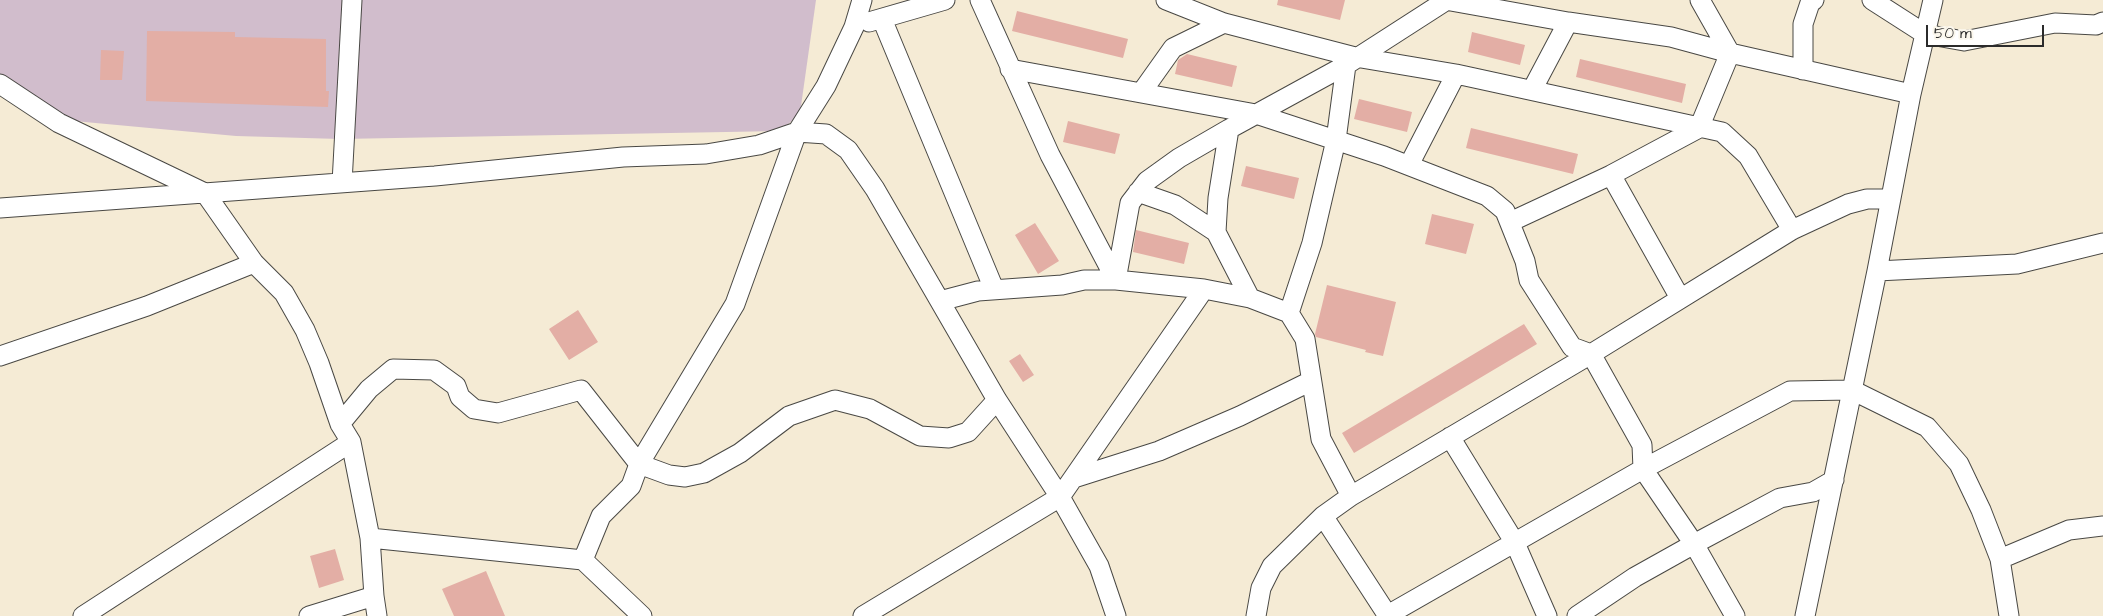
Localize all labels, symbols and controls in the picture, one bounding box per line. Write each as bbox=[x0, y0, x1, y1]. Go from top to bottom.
scale bar bbox=[1928, 15, 2046, 47]
text: 50 m bbox=[1934, 23, 1972, 44]

